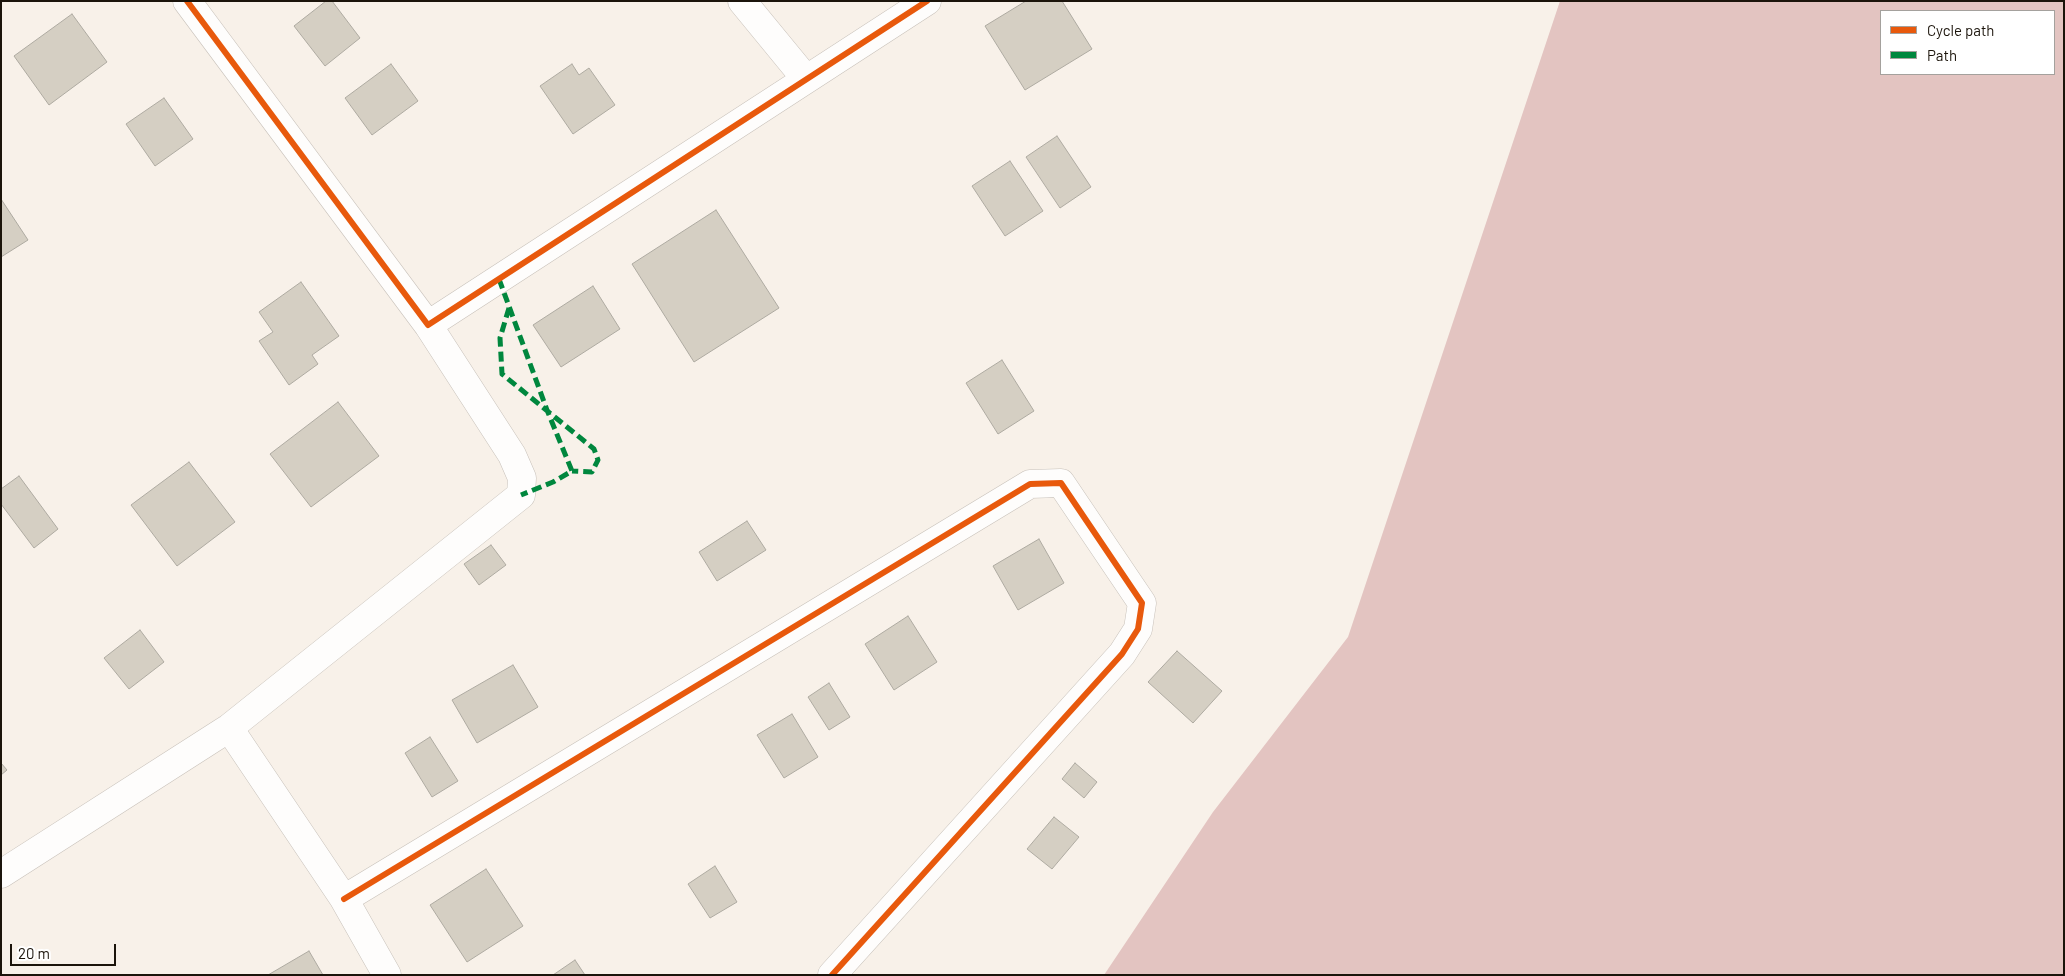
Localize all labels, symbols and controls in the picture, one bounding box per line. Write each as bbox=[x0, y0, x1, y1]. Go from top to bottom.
legend bbox=[1880, 10, 2055, 75]
text: Cycle path bbox=[1927, 21, 1994, 39]
text: Path bbox=[1927, 46, 1957, 64]
scale bar bbox=[12, 934, 119, 966]
text: 20 m bbox=[18, 944, 50, 962]

